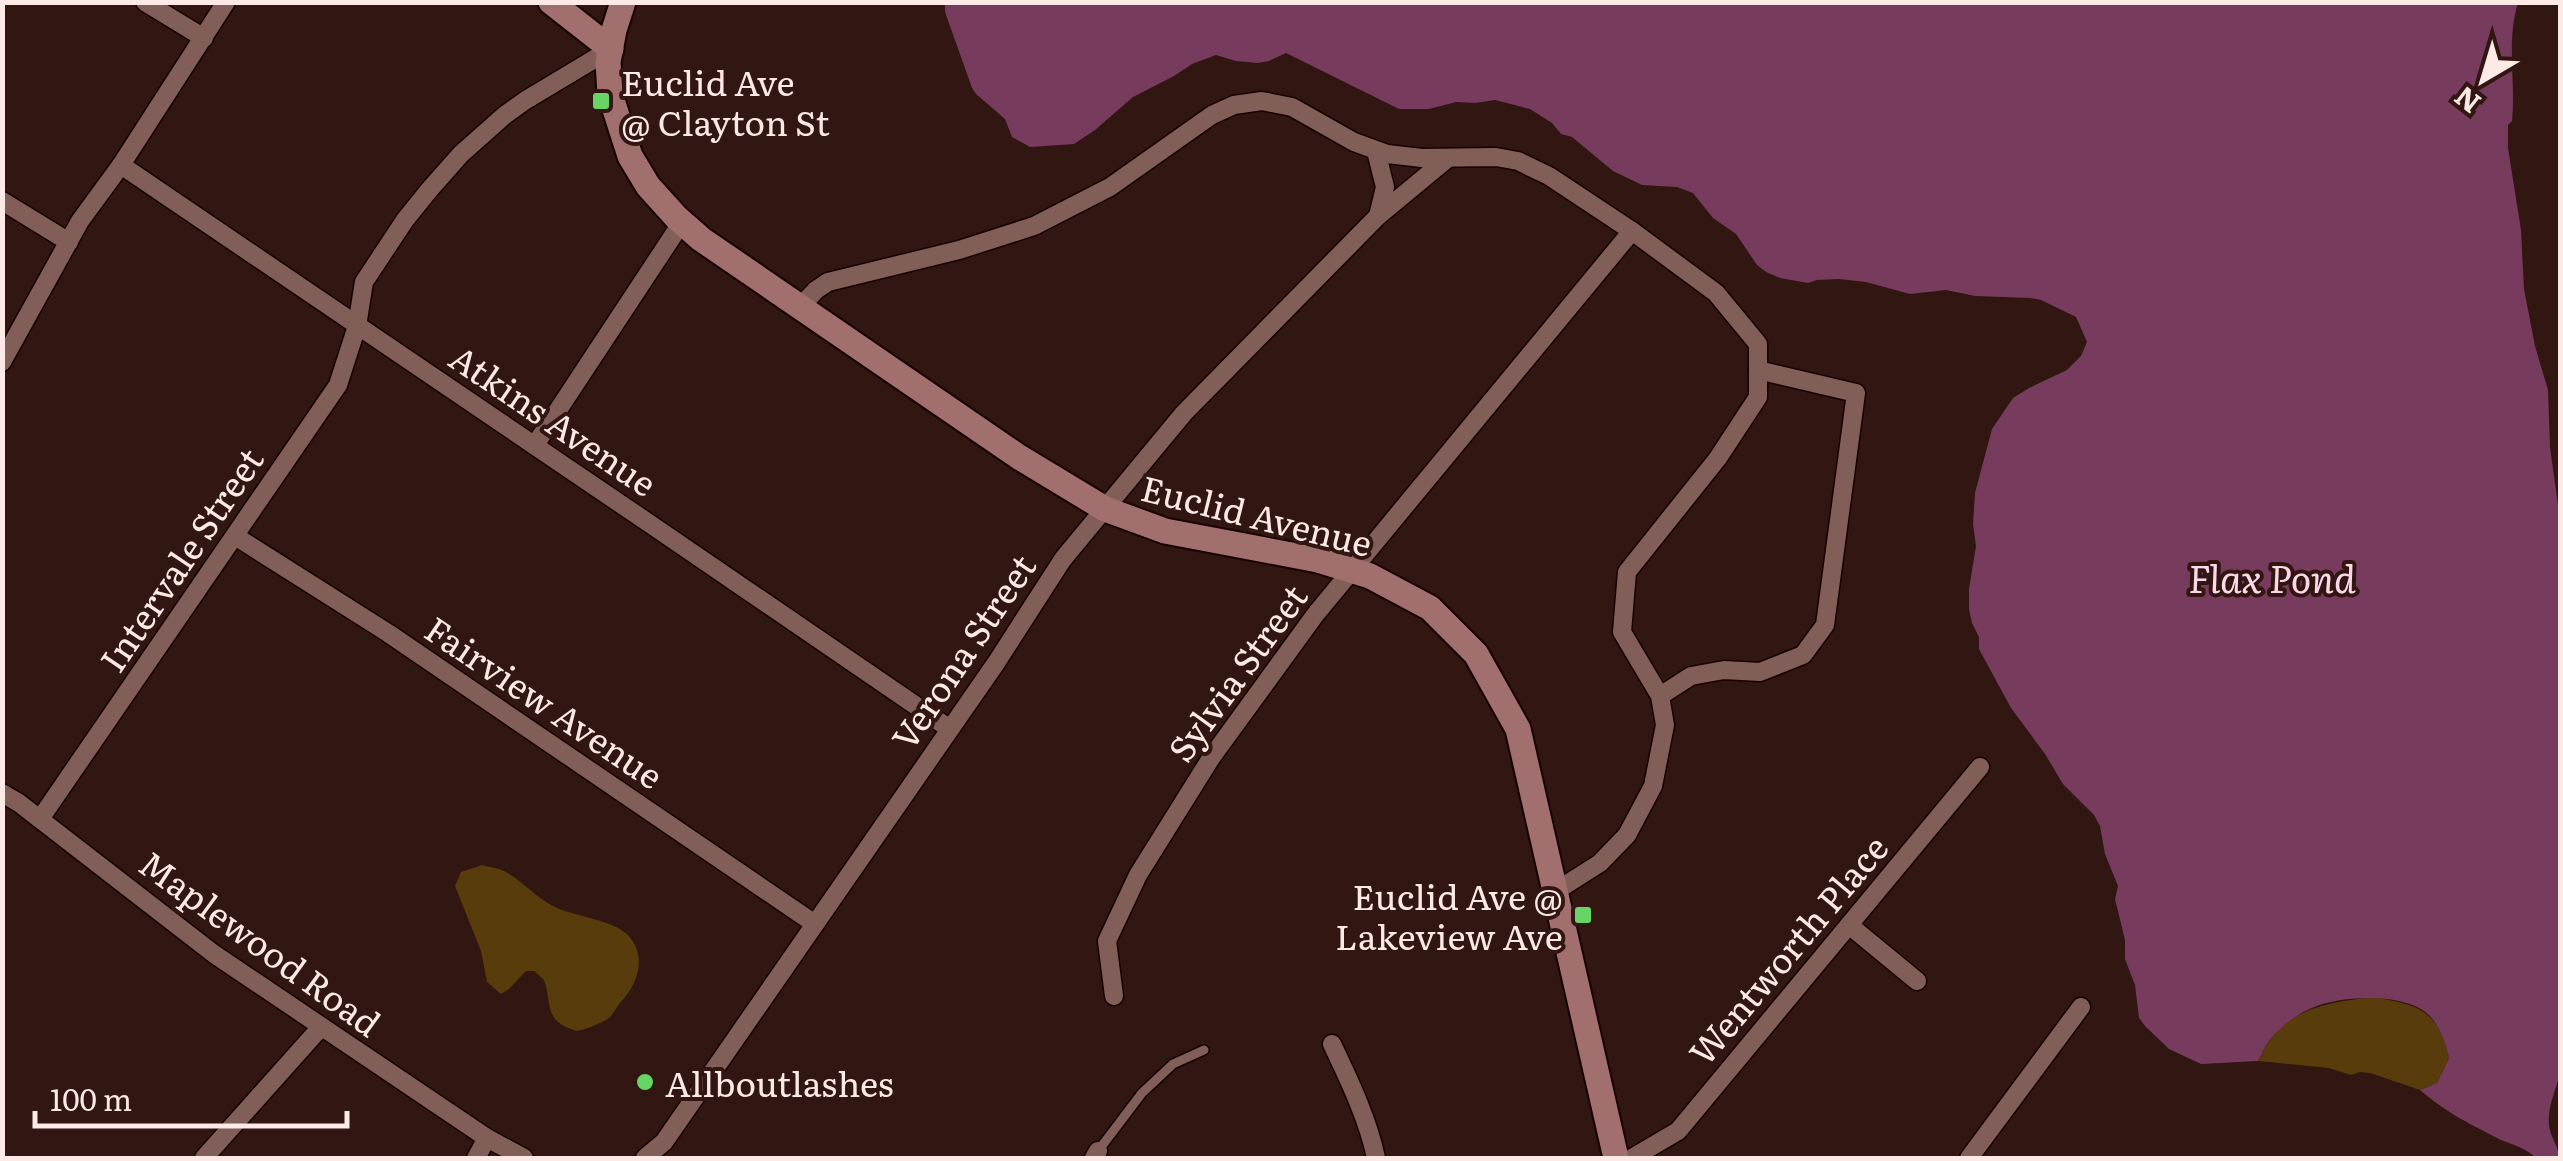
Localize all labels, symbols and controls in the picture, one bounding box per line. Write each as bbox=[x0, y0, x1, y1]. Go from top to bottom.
north arrow bbox=[2433, 30, 2533, 130]
place label: Euclid Ave @ Clayton St bbox=[621, 55, 830, 147]
text: N bbox=[2444, 77, 2489, 125]
marker: Euclid Ave @ Clayton St bbox=[590, 90, 612, 112]
street label: Atkins Avenue bbox=[440, 330, 668, 508]
street label: Intervale Street bbox=[86, 436, 274, 682]
street label: Euclid Avenue bbox=[1136, 460, 1378, 568]
street label: Verona Street bbox=[877, 543, 1047, 759]
water label: Flax Pond bbox=[2188, 548, 2356, 605]
street label: Sylvia Street bbox=[1154, 572, 1318, 772]
street label: Fairview Avenue bbox=[415, 602, 675, 800]
street label: Wentworth Place bbox=[1675, 823, 1899, 1075]
street label: Maplewood Road bbox=[130, 837, 392, 1047]
place label: Euclid Ave @ Lakeview Ave bbox=[1335, 869, 1563, 961]
marker: Euclid Ave @ Lakeview Ave bbox=[1572, 904, 1594, 926]
place label: Allboutlashes bbox=[665, 1056, 894, 1108]
scale bar bbox=[35, 1066, 348, 1128]
marker: Allboutlashes bbox=[634, 1071, 656, 1093]
text: 100 m bbox=[50, 1076, 132, 1120]

